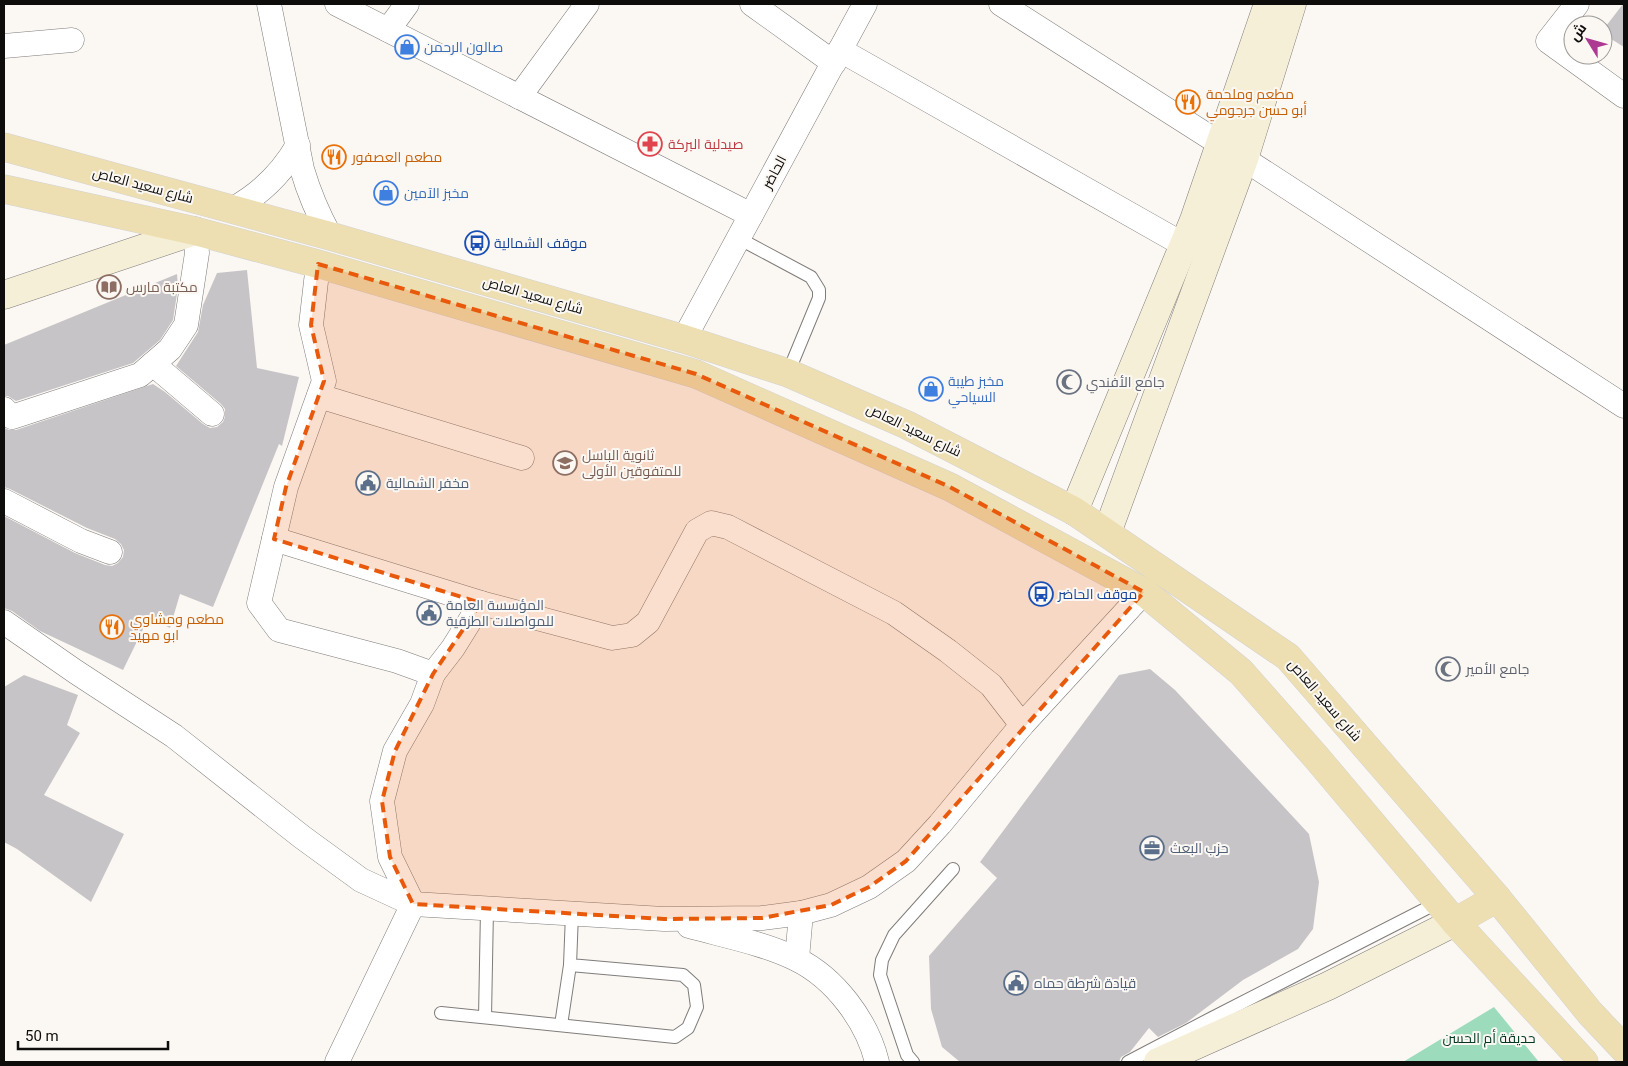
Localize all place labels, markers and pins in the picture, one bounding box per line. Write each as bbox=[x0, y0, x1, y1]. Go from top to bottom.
shop icon: صالون الرحمن bbox=[394, 34, 420, 60]
place label: صالون الرحمن bbox=[424, 39, 503, 55]
place label: مطعم وملحمة أبو حسن جرجومي bbox=[1206, 86, 1307, 122]
restaurant icon: مطعم وملحمة أبو حسن جرجومي bbox=[1175, 89, 1201, 115]
pharmacy icon: صيدلية البركة bbox=[637, 131, 663, 157]
place label: صيدلية البركة bbox=[668, 136, 743, 152]
restaurant icon: مطعم العصفور bbox=[321, 144, 347, 170]
place label: مطعم العصفور bbox=[351, 149, 442, 167]
shop icon: مخبز الآمين bbox=[373, 180, 399, 206]
place label: مخبز الآمين bbox=[404, 185, 469, 201]
bus stop icon: موقف الشمالية bbox=[464, 230, 490, 256]
place label: موقف الشمالية bbox=[494, 235, 587, 251]
library icon: مكتبة مارس bbox=[96, 274, 122, 300]
place label: مكتبة مارس bbox=[126, 279, 198, 295]
mosque icon: جامع الأفندي bbox=[1056, 369, 1082, 395]
place label: مخبز طيبة السياحي bbox=[948, 373, 1004, 409]
place label: جامع الأفندي bbox=[1086, 374, 1165, 394]
shop icon: مخبز طيبة السياحي bbox=[918, 376, 944, 402]
place label: ثانوية الباسل للمتفوقين الأولى bbox=[582, 447, 681, 479]
school or university icon: ثانوية الباسل للمتفوقين الأولى bbox=[552, 450, 578, 476]
public building icon: مخفر الشمالية bbox=[355, 470, 381, 496]
place label: مخفر الشمالية bbox=[386, 475, 469, 491]
bus stop icon: موقف الحاضر bbox=[1028, 581, 1054, 607]
place label: موقف الحاضر bbox=[1057, 586, 1137, 602]
place label: المؤسسة العامة للمواصلات الطرقية bbox=[446, 597, 554, 629]
public building icon: المؤسسة العامة للمواصلات الطرقية bbox=[416, 600, 442, 626]
place label: مطعم ومشاوي ابو مهيد bbox=[130, 611, 224, 643]
restaurant icon: مطعم ومشاوي ابو مهيد bbox=[99, 614, 125, 640]
mosque icon: جامع الأمير bbox=[1435, 656, 1461, 682]
place label: جامع الأمير bbox=[1465, 661, 1529, 678]
office icon: حزب البعث bbox=[1139, 835, 1165, 861]
place label: حزب البعث bbox=[1170, 840, 1229, 856]
public building icon: قيادة شرطة حماه bbox=[1003, 970, 1029, 996]
place label: قيادة شرطة حماه bbox=[1034, 975, 1136, 991]

